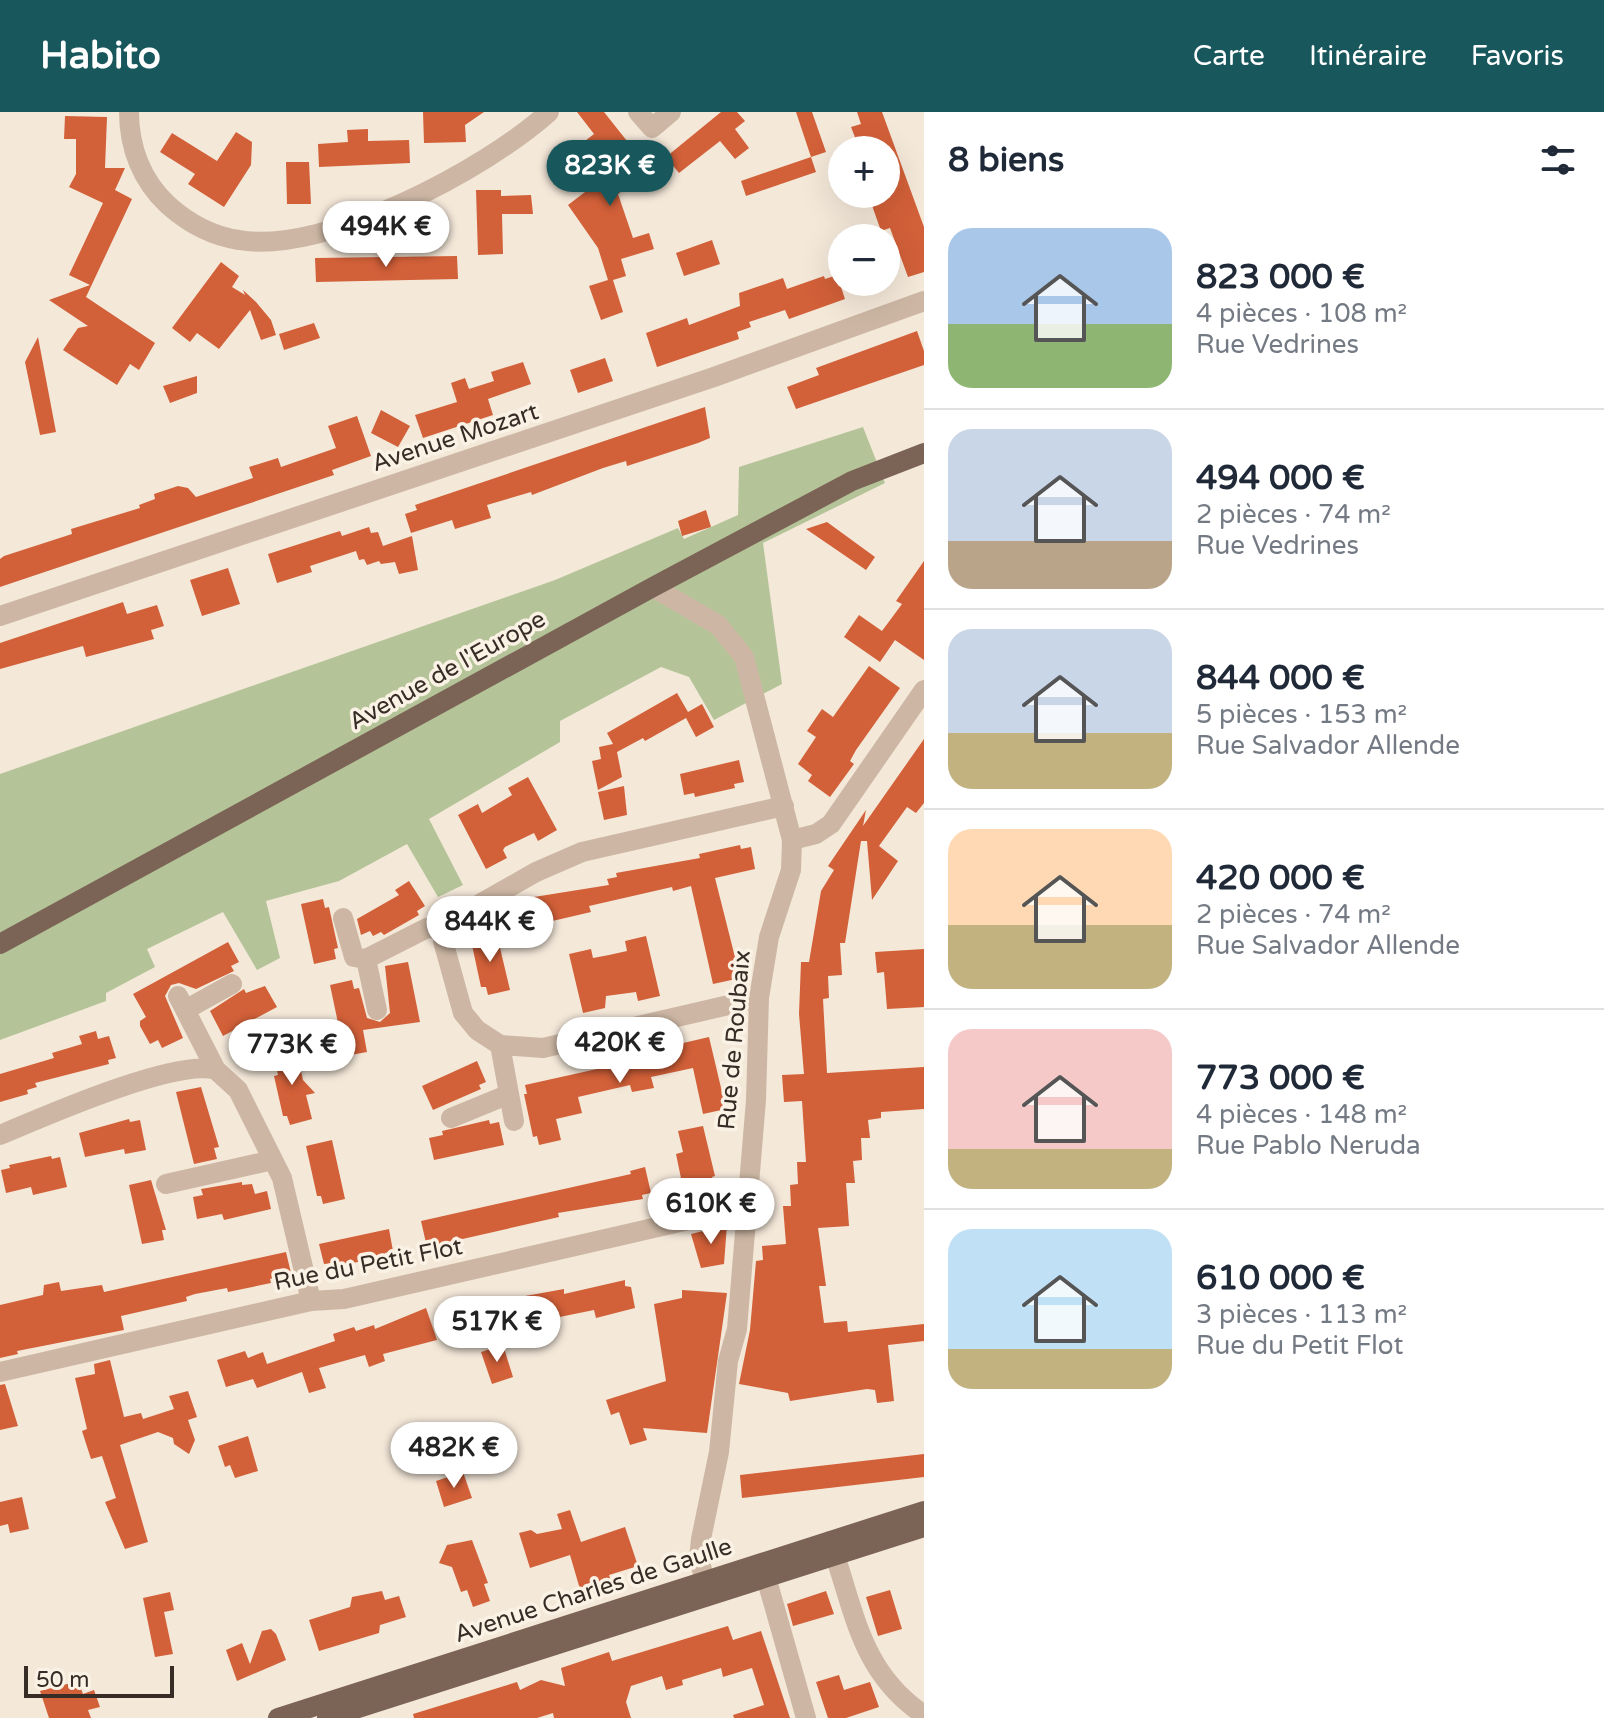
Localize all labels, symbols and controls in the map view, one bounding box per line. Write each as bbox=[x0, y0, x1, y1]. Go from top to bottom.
text: Habito bbox=[40, 33, 161, 79]
text: Carte bbox=[1193, 39, 1265, 73]
text: Itinéraire bbox=[1309, 39, 1427, 73]
text: Favoris bbox=[1471, 39, 1564, 73]
map controls bbox=[828, 136, 900, 296]
button: + bbox=[828, 136, 900, 208]
icon: filters bbox=[1536, 138, 1580, 182]
pin: 823K € bbox=[545, 140, 675, 208]
text: 8 biens bbox=[948, 140, 1064, 181]
text: 823K € bbox=[565, 150, 655, 181]
pin: 494K € bbox=[321, 201, 451, 269]
text: 494K € bbox=[341, 211, 431, 242]
button: − bbox=[828, 224, 900, 296]
text: 823 000 € bbox=[1196, 257, 1365, 298]
icon: home bbox=[1012, 260, 1108, 356]
text: 4 pièces · 108 m² bbox=[1196, 298, 1407, 329]
text: Rue Vedrines bbox=[1196, 329, 1359, 360]
street label: Avenue Mozart bbox=[368, 397, 542, 478]
text: 494 000 € bbox=[1196, 458, 1365, 499]
icon: home bbox=[1012, 461, 1108, 557]
text: 2 pièces · 74 m² bbox=[1196, 499, 1391, 530]
text: Rue Vedrines bbox=[1196, 530, 1359, 561]
street label: Avenue de l'Europe bbox=[344, 604, 551, 736]
text: 844 000 € bbox=[1196, 658, 1365, 699]
icon: home bbox=[1012, 661, 1108, 757]
text: 5 pièces · 153 m² bbox=[1196, 699, 1407, 730]
text: Rue Salvador Allende bbox=[1196, 730, 1460, 761]
text: 420 000 € bbox=[1196, 858, 1365, 899]
icon: home bbox=[1012, 861, 1108, 957]
pin: 844K € bbox=[425, 896, 555, 964]
text: 2 pièces · 74 m² bbox=[1196, 899, 1391, 930]
text: 844K € bbox=[445, 906, 535, 937]
text: Rue Salvador Allende bbox=[1196, 930, 1460, 961]
street label: Rue de Roubaix bbox=[712, 949, 757, 1131]
pin: 420K € bbox=[555, 1017, 685, 1085]
pin: 773K € bbox=[227, 1019, 357, 1087]
text: 420K € bbox=[575, 1027, 665, 1058]
text: 773K € bbox=[247, 1029, 337, 1060]
text: 773 000 € bbox=[1196, 1058, 1365, 1099]
icon: home bbox=[1012, 1061, 1108, 1157]
text: 4 pièces · 148 m² bbox=[1196, 1099, 1407, 1130]
text: Rue Pablo Neruda bbox=[1196, 1130, 1421, 1161]
pin: 610K € bbox=[646, 1178, 776, 1246]
text: 610K € bbox=[666, 1188, 756, 1219]
street label: Rue du Petit Flot bbox=[271, 1232, 465, 1297]
text: 610 000 € bbox=[1196, 1258, 1365, 1299]
icon: home bbox=[1012, 1261, 1108, 1357]
pin: 517K € bbox=[432, 1296, 562, 1364]
text: 3 pièces · 113 m² bbox=[1196, 1299, 1407, 1330]
text: 517K € bbox=[452, 1306, 542, 1337]
text: Rue du Petit Flot bbox=[1196, 1330, 1403, 1361]
pin: 482K € bbox=[389, 1422, 519, 1490]
text: 482K € bbox=[409, 1432, 499, 1463]
street label: Avenue Charles de Gaulle bbox=[451, 1532, 736, 1649]
scale bar bbox=[24, 1662, 174, 1698]
text: 50 m bbox=[36, 1667, 90, 1693]

